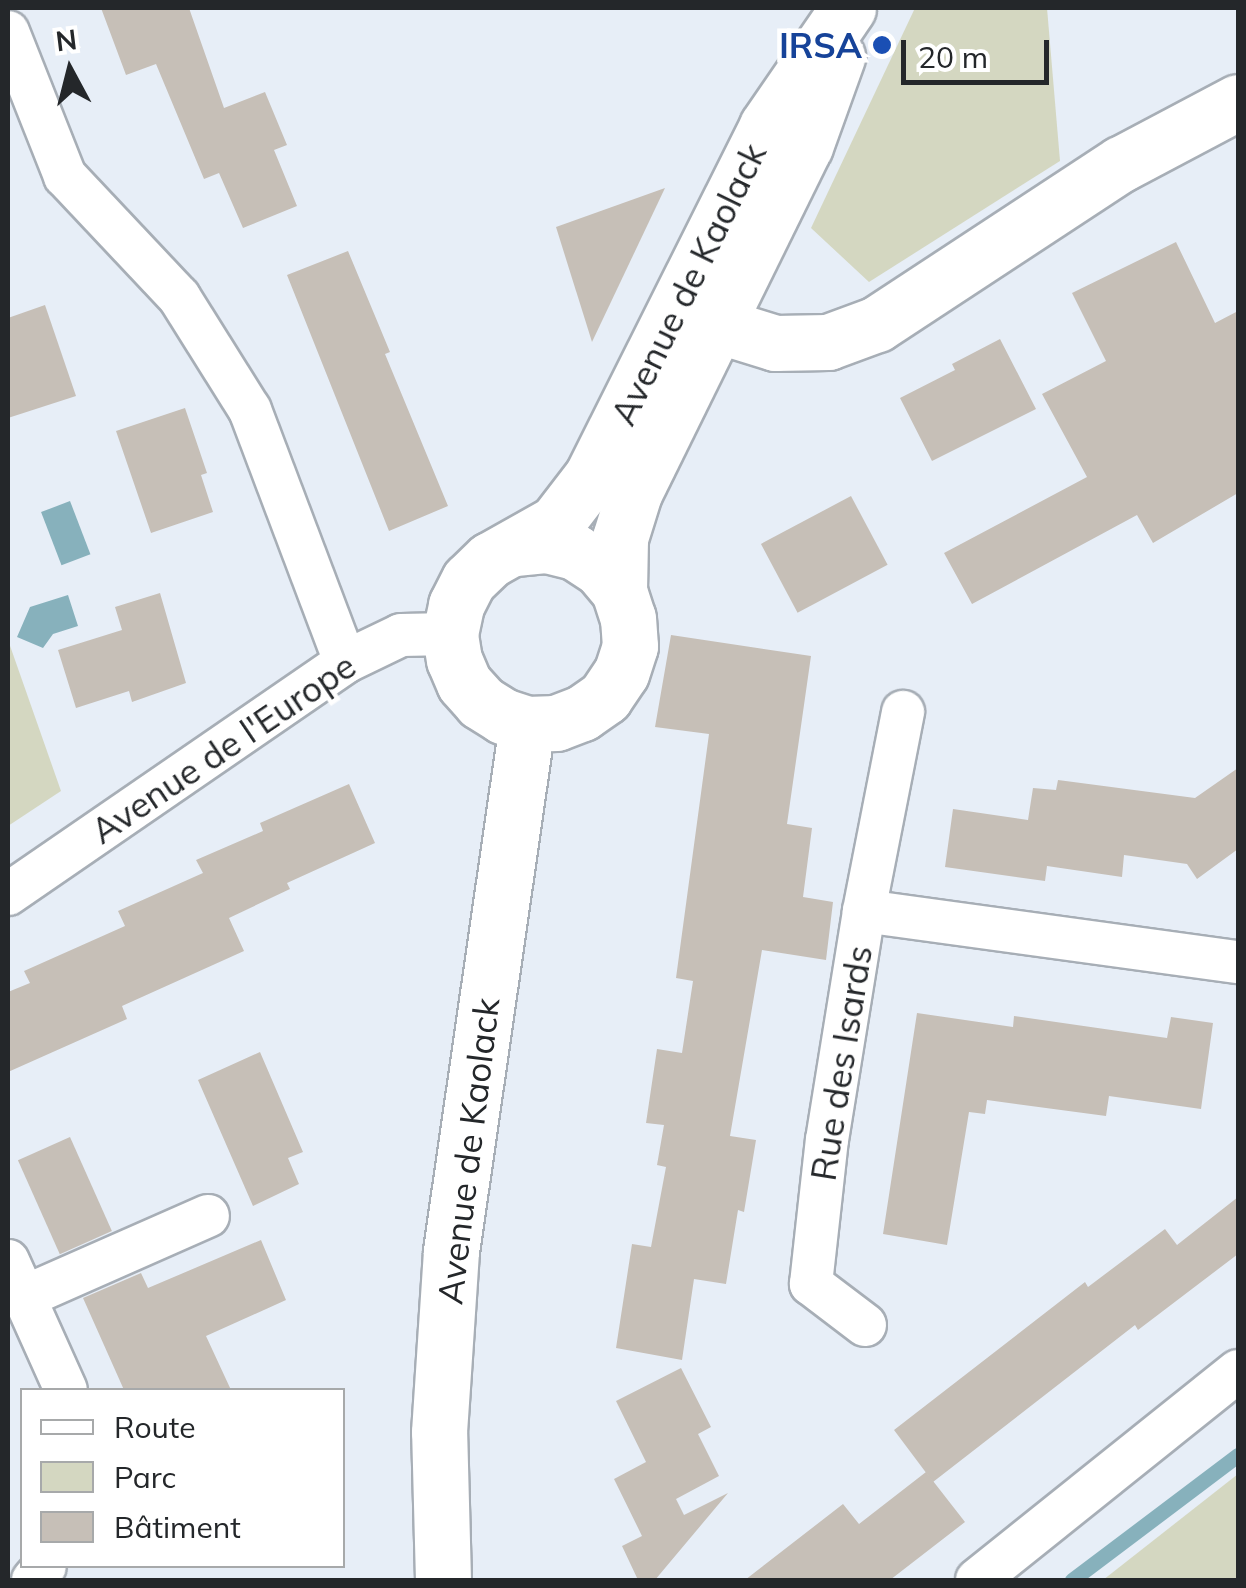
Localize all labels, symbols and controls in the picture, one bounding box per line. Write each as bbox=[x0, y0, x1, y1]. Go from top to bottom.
north arrow bbox=[20, 20, 120, 120]
scale bar bbox=[906, 20, 1054, 82]
text: N bbox=[54, 21, 79, 58]
place label: IRSA bbox=[779, 24, 862, 66]
marker: IRSA bbox=[871, 34, 893, 56]
text: 20 m bbox=[918, 38, 988, 76]
street label: Avenue de Kaolack bbox=[602, 136, 774, 432]
street label: Avenue de l'Europe bbox=[83, 644, 363, 852]
street label: Rue des Isards bbox=[802, 942, 880, 1184]
street label: Avenue de Kaolack bbox=[428, 996, 508, 1306]
legend bbox=[20, 1388, 345, 1568]
text: Route bbox=[114, 1408, 196, 1446]
text: Parc bbox=[114, 1458, 176, 1496]
text: Bâtiment bbox=[114, 1508, 241, 1546]

